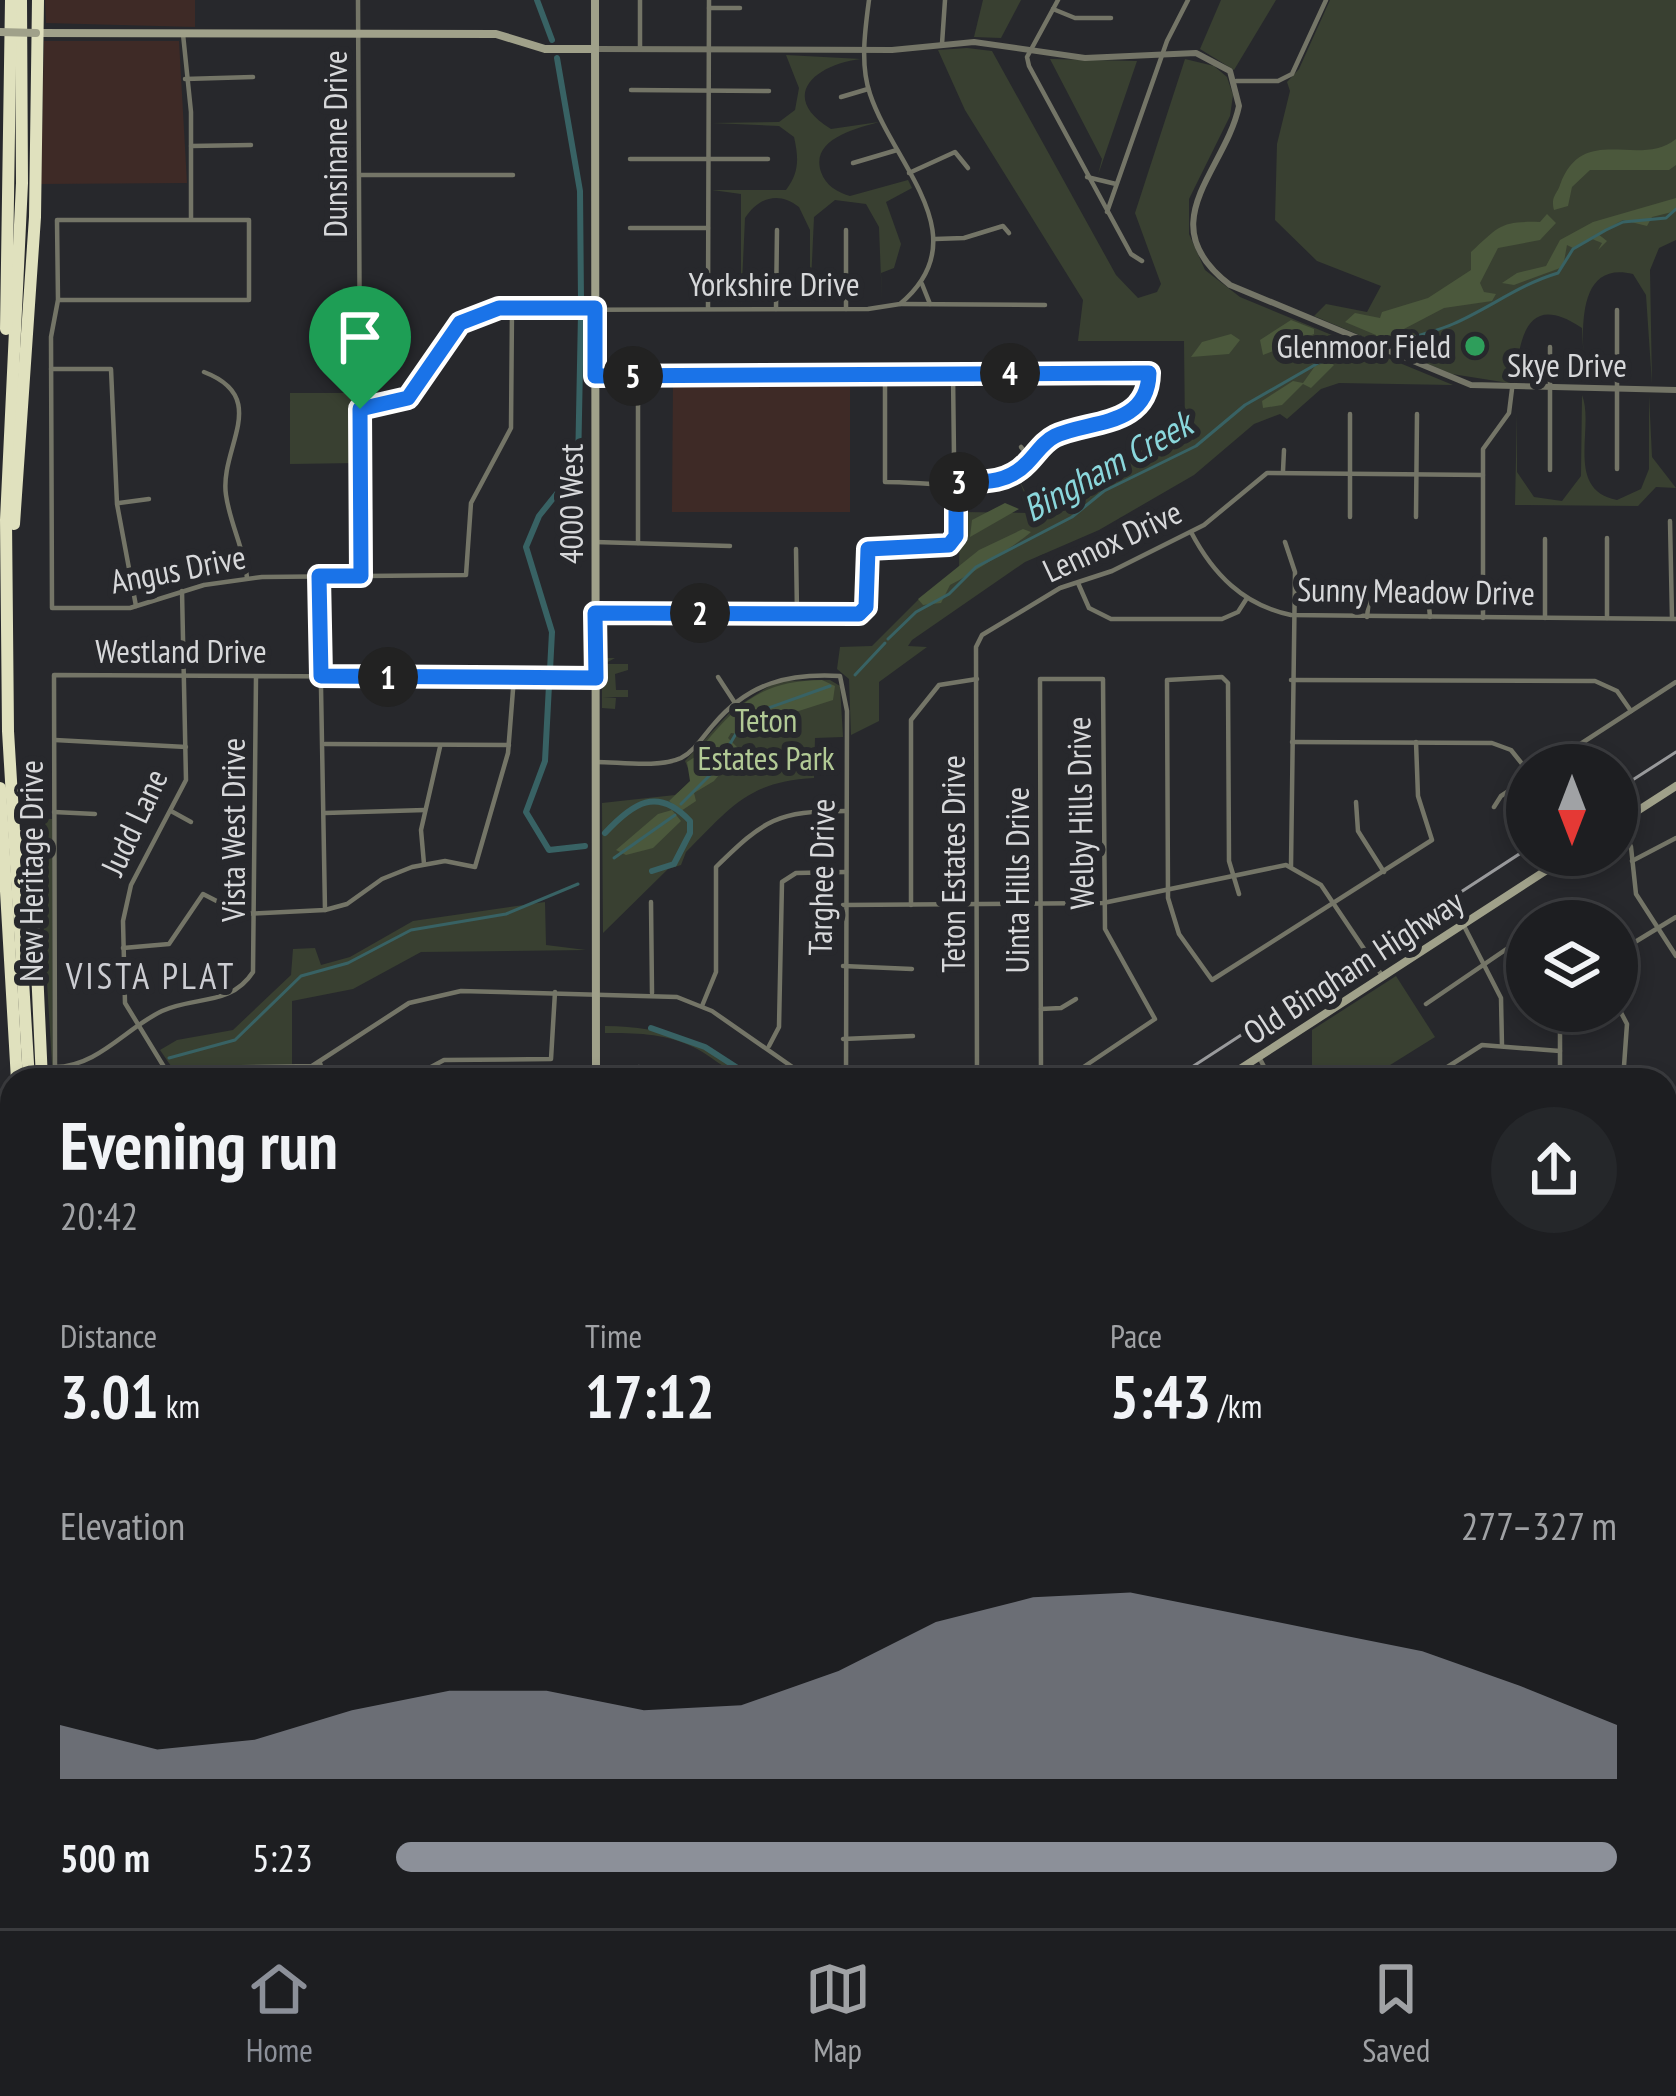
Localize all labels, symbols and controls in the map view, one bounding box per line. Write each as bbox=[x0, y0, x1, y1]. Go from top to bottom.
street label: Dunsinane Drive bbox=[313, 50, 356, 238]
street label: Yorkshire Drive bbox=[688, 262, 860, 305]
pin bbox=[309, 286, 411, 409]
icon: arrive bbox=[327, 304, 393, 370]
place label: Glenmoor Field bbox=[1277, 324, 1451, 367]
marker: Glenmoor Field bbox=[1462, 333, 1488, 359]
pin: 4 bbox=[980, 343, 1040, 403]
street label: Skye Drive bbox=[1507, 343, 1627, 386]
pin: 5 bbox=[603, 346, 663, 406]
text: 4 bbox=[1002, 351, 1018, 394]
text: 5 bbox=[625, 354, 641, 397]
water label: Bingham Creek bbox=[1014, 398, 1203, 531]
street label: 4000 West bbox=[549, 444, 592, 564]
pin: 3 bbox=[929, 452, 989, 512]
text: 3 bbox=[951, 460, 967, 503]
street label: Lennox Drive bbox=[1036, 490, 1188, 591]
street label: Angus Drive bbox=[107, 534, 249, 603]
street label: Sunny Meadow Drive bbox=[1297, 567, 1535, 614]
pin: 2 bbox=[670, 583, 730, 643]
text: 2 bbox=[692, 591, 708, 634]
street label: Westland Drive bbox=[95, 629, 267, 672]
pin: 1 bbox=[358, 647, 418, 707]
text: 1 bbox=[380, 655, 396, 698]
park label: Teton Estates Park bbox=[697, 698, 835, 779]
street label: Welby Hills Drive bbox=[1056, 716, 1103, 910]
street label: Vista West Drive bbox=[211, 738, 254, 923]
north arrow bbox=[1506, 744, 1638, 876]
map controls bbox=[1506, 744, 1638, 1032]
street label: Teton Estates Drive bbox=[931, 755, 974, 973]
street label: New Heritage Drive bbox=[9, 760, 52, 982]
street label: Judd Lane bbox=[90, 762, 177, 883]
street label: Uinta Hills Drive bbox=[995, 787, 1038, 973]
street label: Targhee Drive bbox=[798, 798, 843, 956]
street label: Old Bingham Highway bbox=[1235, 879, 1471, 1054]
button: layers bbox=[1506, 900, 1638, 1032]
district label: VISTA PLAT bbox=[65, 952, 236, 999]
text: Evening run bbox=[60, 1102, 338, 1187]
button: share bbox=[1491, 1107, 1617, 1233]
text: 20:42 bbox=[60, 1190, 138, 1241]
text: Distance bbox=[60, 1314, 157, 1357]
text: Time bbox=[585, 1314, 642, 1357]
text: Pace bbox=[1110, 1314, 1162, 1357]
text: 3.01 bbox=[60, 1357, 159, 1435]
text: 17:12 bbox=[585, 1357, 715, 1435]
text: 5:43 bbox=[1110, 1357, 1211, 1435]
text: km bbox=[159, 1384, 200, 1427]
text: /km bbox=[1211, 1384, 1262, 1427]
text: Elevation bbox=[60, 1500, 185, 1551]
text: 277–327 m bbox=[1461, 1500, 1617, 1551]
text: 500 m bbox=[60, 1832, 150, 1883]
text: 5:23 bbox=[252, 1832, 313, 1883]
tab: Home bbox=[246, 1956, 313, 2071]
tab: Map bbox=[805, 1956, 871, 2071]
tab: Saved bbox=[1362, 1956, 1430, 2071]

